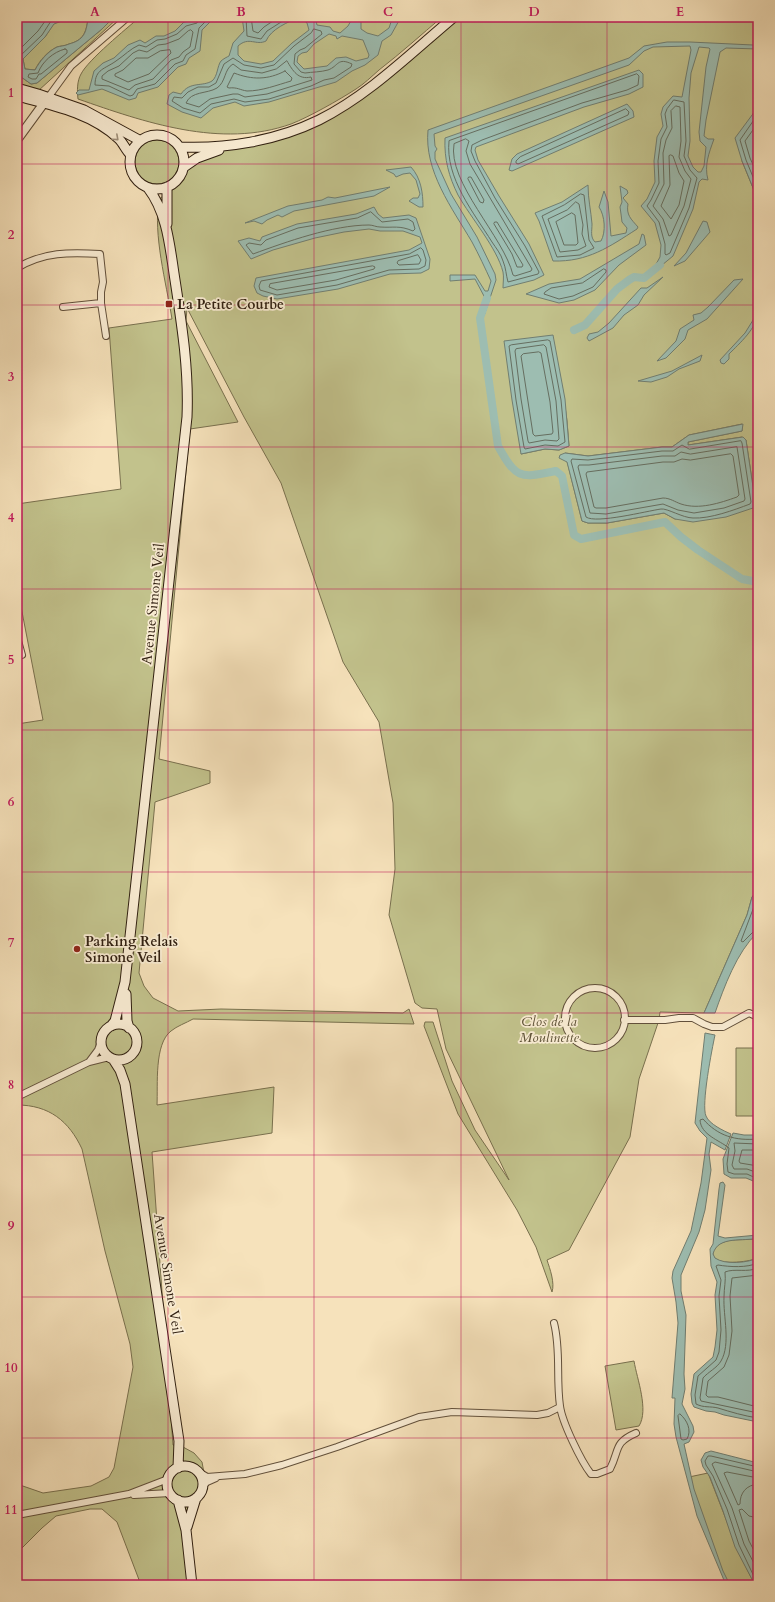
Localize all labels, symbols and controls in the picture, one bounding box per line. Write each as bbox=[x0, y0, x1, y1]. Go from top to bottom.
text: A bbox=[90, 3, 100, 21]
text: B bbox=[236, 3, 246, 21]
text: C bbox=[383, 3, 393, 21]
text: D bbox=[528, 3, 540, 21]
text: E bbox=[676, 3, 684, 21]
text: 1 bbox=[8, 84, 14, 102]
one-way arrow bbox=[112, 133, 119, 140]
text: 2 bbox=[8, 226, 15, 244]
place label: La Petite Courbe bbox=[177, 295, 284, 314]
marker: La Petite Courbe bbox=[164, 299, 174, 309]
text: 3 bbox=[8, 368, 15, 386]
text: 4 bbox=[8, 509, 15, 527]
street label: Avenue Simone Veil bbox=[137, 542, 169, 666]
text: 5 bbox=[8, 651, 14, 669]
text: 6 bbox=[8, 793, 15, 811]
place label: Parking Relais Simone Veil bbox=[85, 932, 178, 967]
text: 7 bbox=[8, 934, 15, 952]
marker: Parking Relais Simone Veil bbox=[72, 944, 82, 954]
park label: Clos de la Moulinette bbox=[519, 1012, 579, 1047]
text: 8 bbox=[8, 1076, 14, 1094]
street label: Avenue Simone Veil bbox=[149, 1212, 187, 1336]
text: 9 bbox=[8, 1217, 15, 1235]
text: 10 bbox=[4, 1359, 18, 1377]
text: 11 bbox=[4, 1501, 18, 1519]

